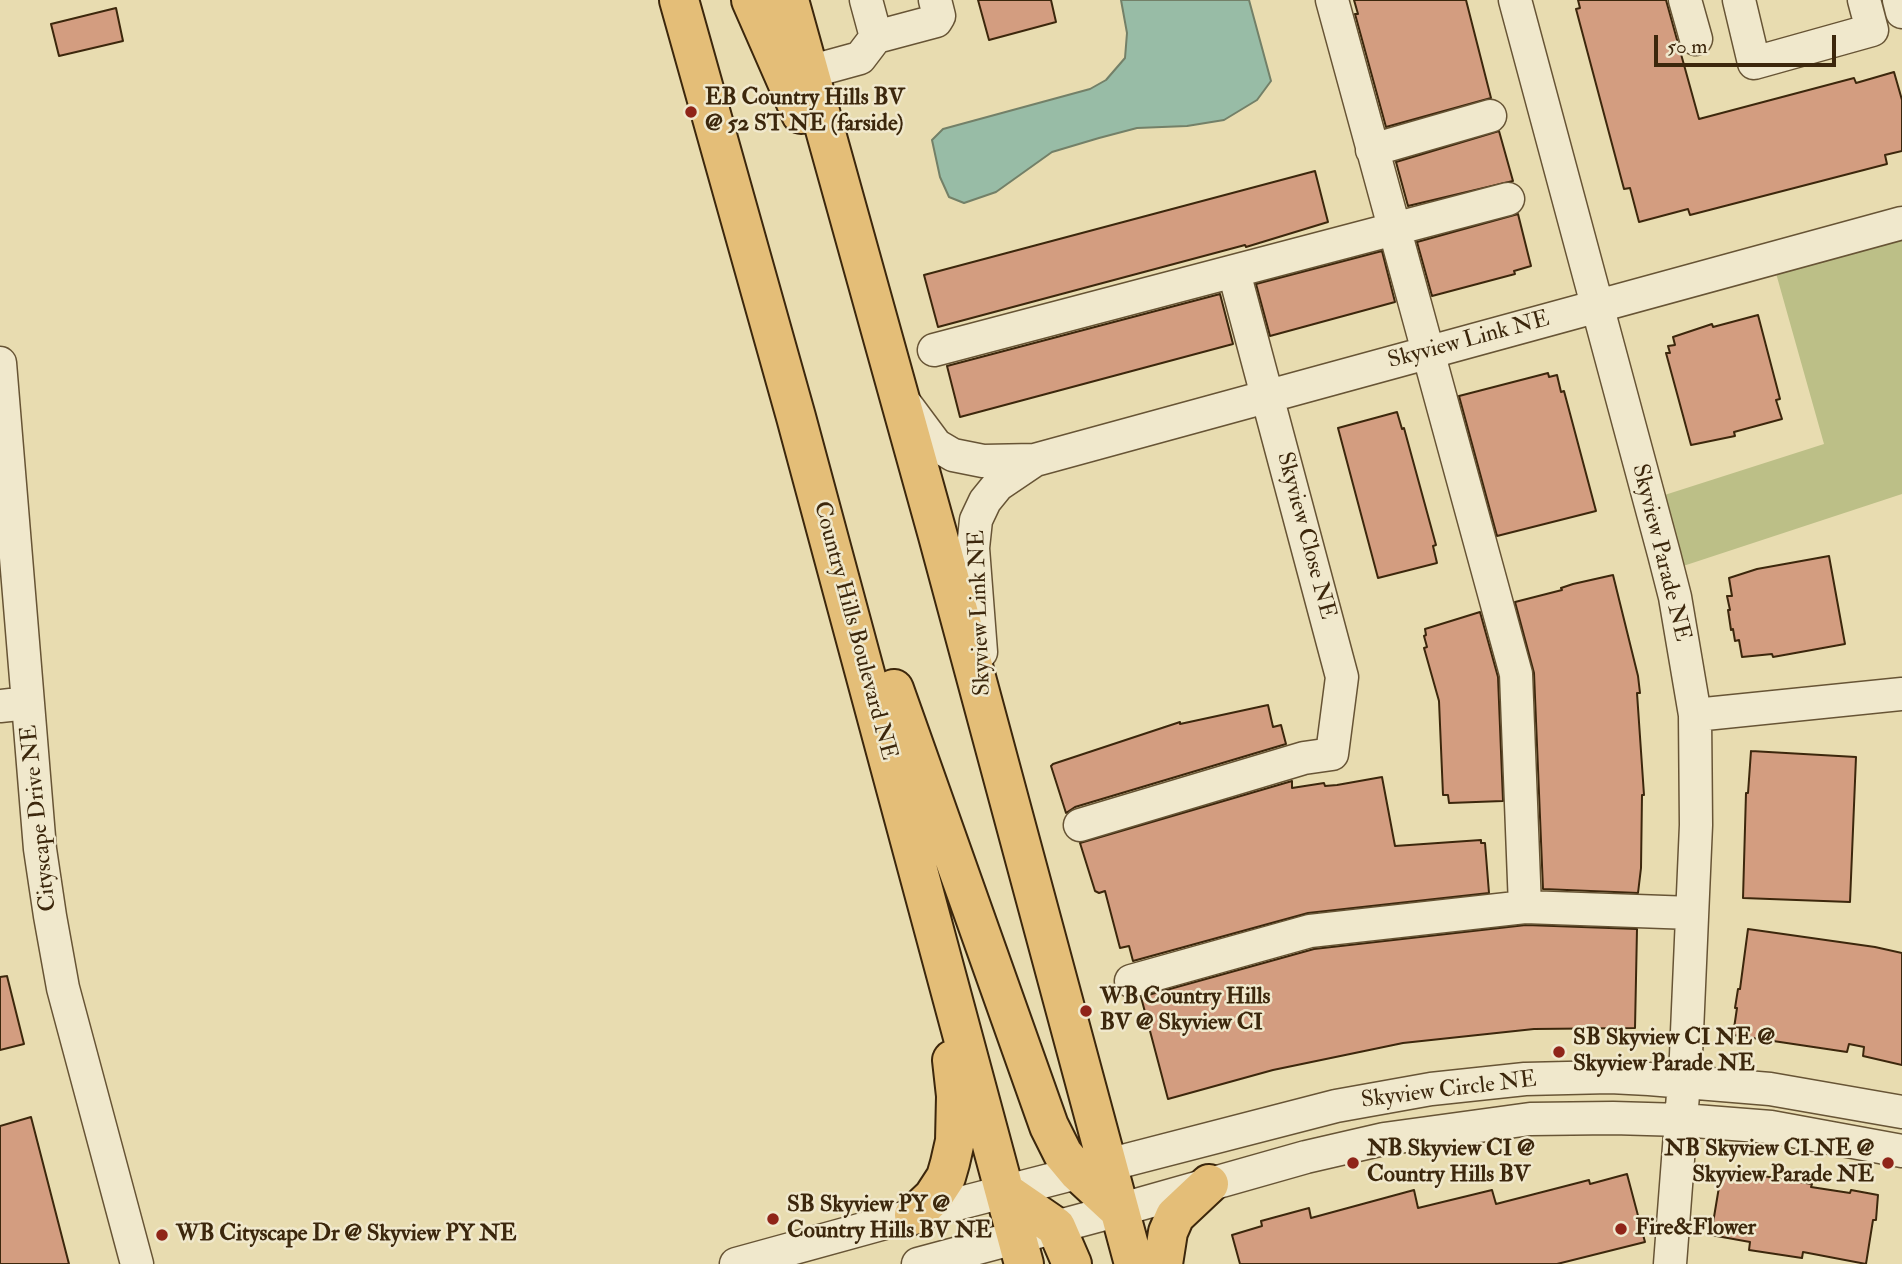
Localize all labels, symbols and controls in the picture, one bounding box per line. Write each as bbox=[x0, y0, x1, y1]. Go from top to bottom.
scale bar bbox=[1657, 21, 1839, 65]
text: 50 m bbox=[1667, 33, 1708, 60]
place label: EB Country Hills BV @ 52 ST NE (farside) bbox=[705, 85, 904, 139]
marker: EB Country Hills BV @ 52 ST NE (farside) bbox=[683, 104, 699, 120]
street label: Skyview Link NE bbox=[1385, 306, 1553, 376]
street label: Skyview Close NE bbox=[1269, 450, 1341, 622]
street label: Skyview Parade NE bbox=[1625, 461, 1695, 645]
street label: Country Hills Boulevard NE bbox=[806, 499, 902, 763]
street label: Skyview Link NE bbox=[964, 529, 998, 697]
street label: Cityscape Drive NE bbox=[16, 723, 64, 913]
place label: WB Country Hills BV @ Skyview CI bbox=[1100, 984, 1270, 1038]
marker: WB Country Hills BV @ Skyview CI bbox=[1078, 1003, 1094, 1019]
place label: SB Skyview CI NE @ Skyview Parade NE bbox=[1573, 1025, 1775, 1079]
marker: SB Skyview CI NE @ Skyview Parade NE bbox=[1551, 1044, 1567, 1060]
street label: Skyview Circle NE bbox=[1360, 1067, 1538, 1115]
place label: NB Skyview CI @ Country Hills BV bbox=[1367, 1136, 1535, 1190]
place label: NB Skyview CI NE @ Skyview Parade NE bbox=[1664, 1136, 1874, 1190]
marker: NB Skyview CI @ Country Hills BV bbox=[1345, 1155, 1361, 1171]
marker: NB Skyview CI NE @ Skyview Parade NE bbox=[1880, 1155, 1896, 1171]
place label: SB Skyview PY @ Country Hills BV NE bbox=[787, 1192, 992, 1246]
marker: SB Skyview PY @ Country Hills BV NE bbox=[765, 1211, 781, 1227]
place label: Fire&Flower bbox=[1635, 1215, 1756, 1243]
place label: WB Cityscape Dr @ Skyview PY NE bbox=[176, 1221, 517, 1249]
marker: Fire&Flower bbox=[1613, 1221, 1629, 1237]
marker: WB Cityscape Dr @ Skyview PY NE bbox=[154, 1227, 170, 1243]

